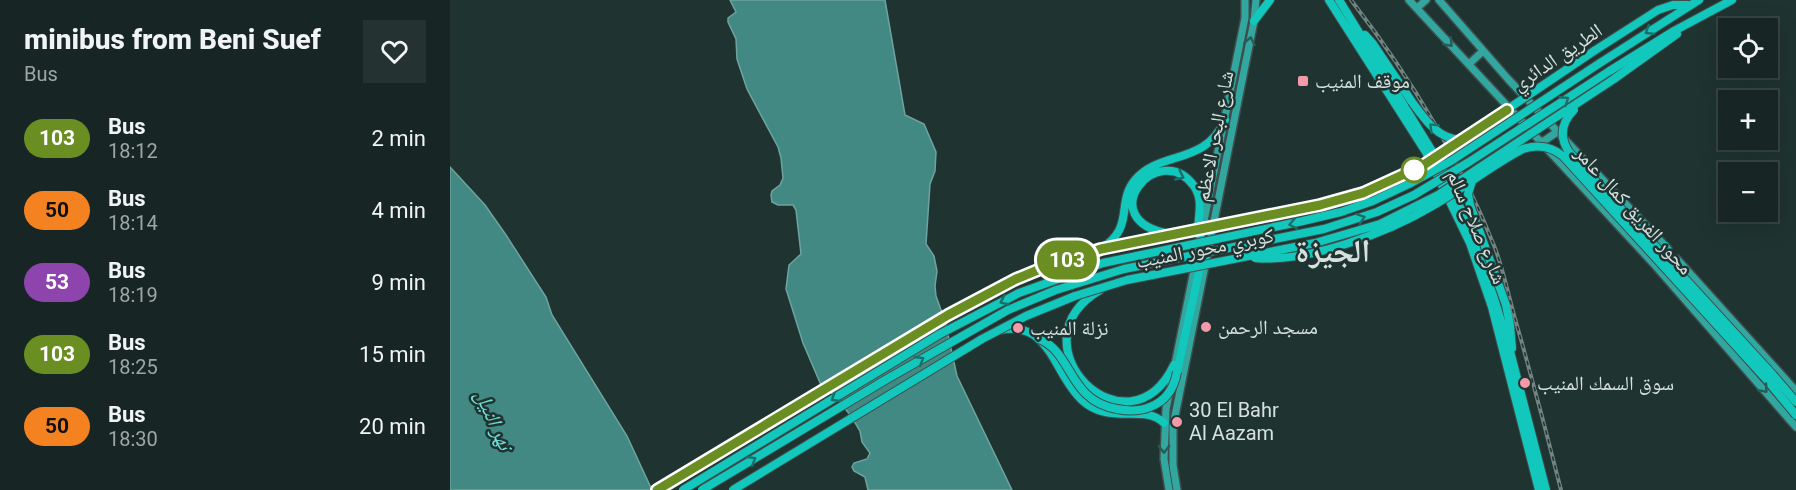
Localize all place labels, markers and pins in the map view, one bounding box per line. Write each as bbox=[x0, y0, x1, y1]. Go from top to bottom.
place label: موقف المنيب bbox=[1315, 69, 1410, 93]
marker: موقف المنيب bbox=[1296, 74, 1310, 88]
unlabelled marker bbox=[1401, 157, 1427, 183]
place label: مسجد الرحمن bbox=[1218, 315, 1318, 339]
place label: نزلة المنيب bbox=[1030, 316, 1108, 340]
marker: مسجد الرحمن bbox=[1199, 320, 1213, 334]
marker: نزلة المنيب bbox=[1011, 321, 1025, 335]
place label: سوق السمك المنيب bbox=[1537, 371, 1674, 395]
marker: سوق السمك المنيب bbox=[1518, 376, 1532, 390]
place label: 30 El Bahr Al Aazam bbox=[1189, 398, 1279, 445]
marker: 30 El Bahr Al Aazam bbox=[1170, 415, 1184, 429]

